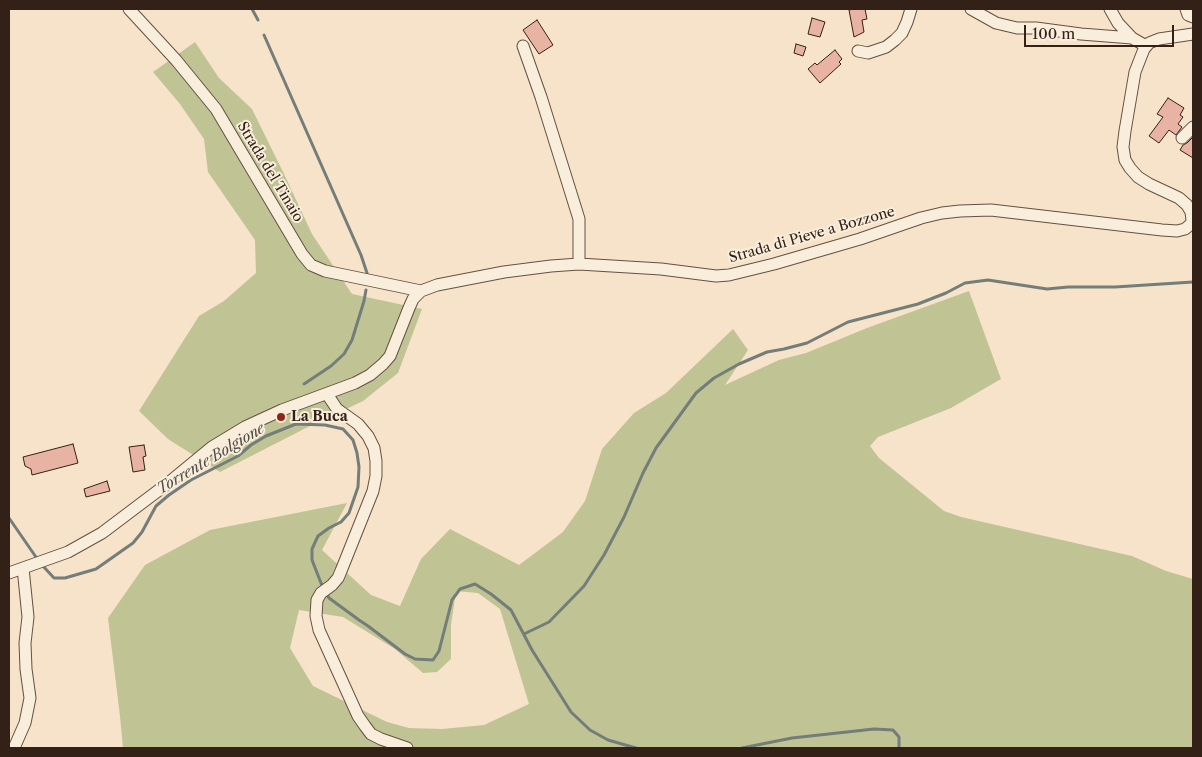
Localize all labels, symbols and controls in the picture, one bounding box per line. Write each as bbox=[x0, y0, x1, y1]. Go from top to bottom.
scale bar bbox=[1027, 15, 1177, 47]
text: 100 m bbox=[1032, 24, 1075, 43]
street label: Strada del Tinaio bbox=[233, 119, 307, 225]
street label: Strada di Pieve a Bozzone bbox=[727, 203, 897, 267]
place label: La Buca bbox=[291, 409, 348, 425]
marker: La Buca bbox=[275, 411, 287, 423]
water label: Torrente Bolgione bbox=[154, 420, 268, 498]

